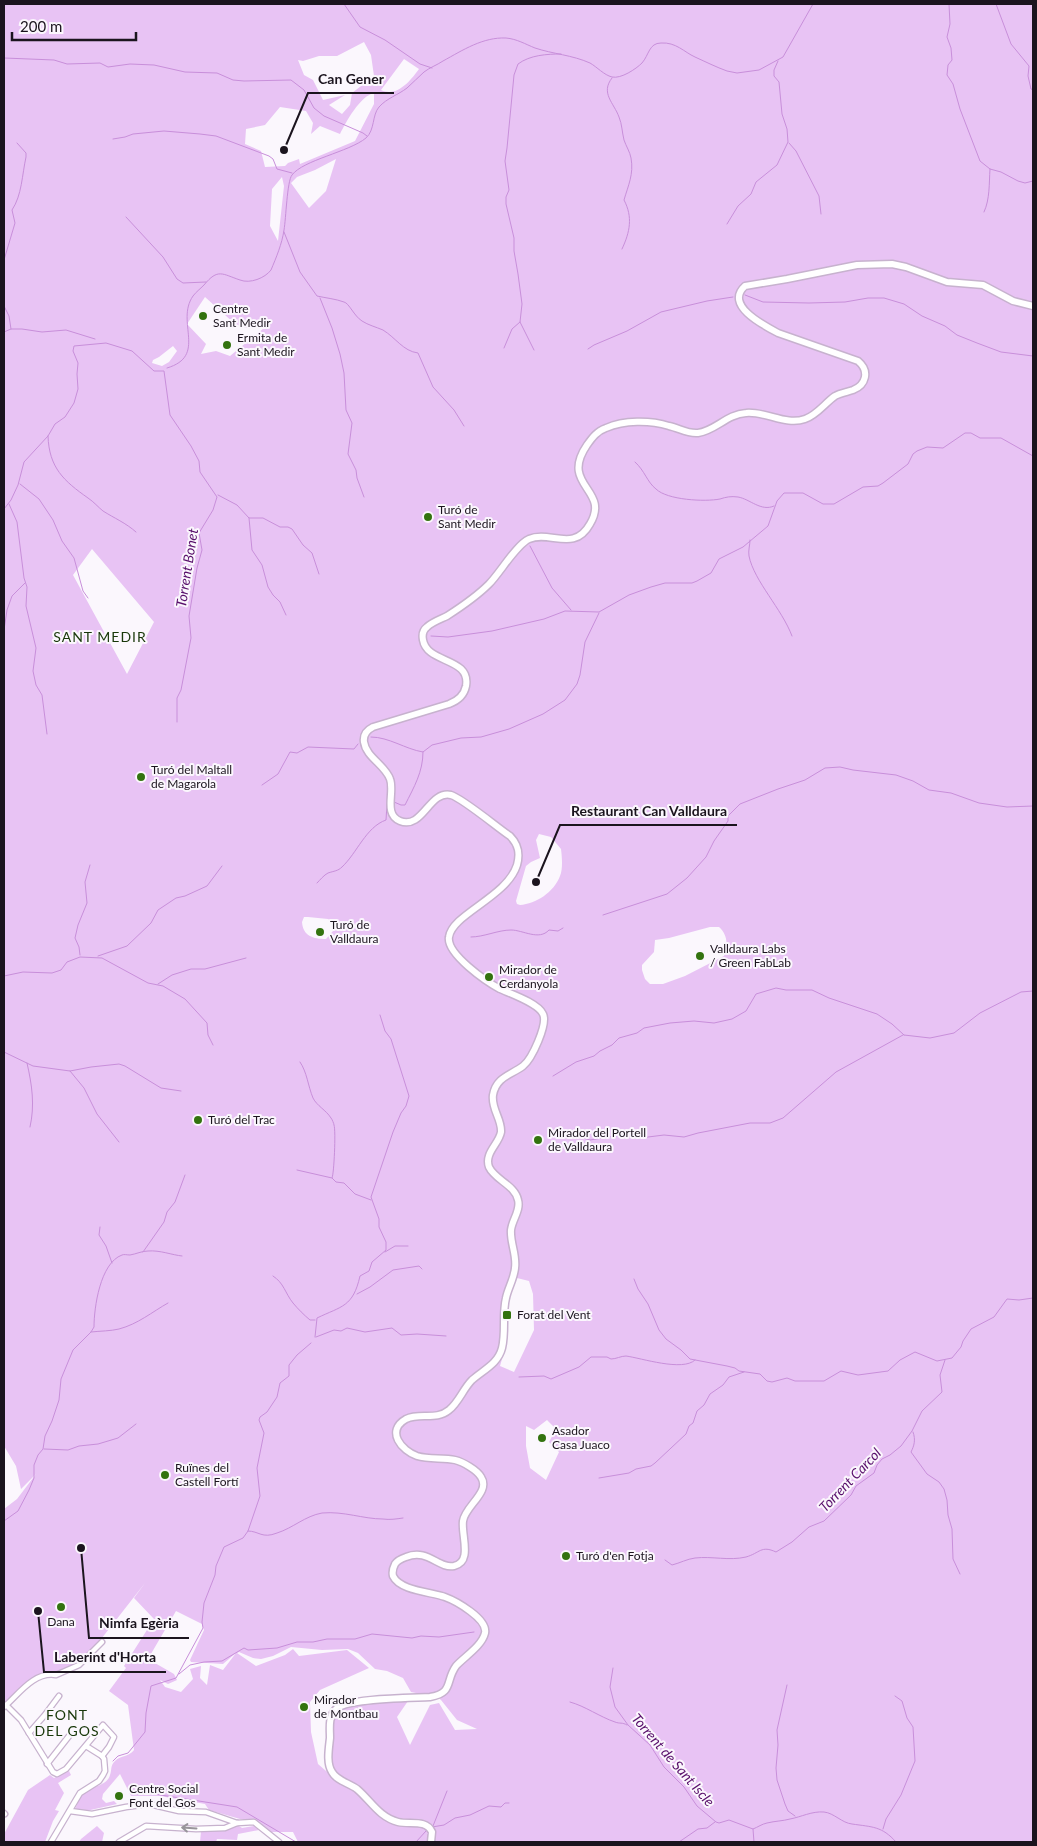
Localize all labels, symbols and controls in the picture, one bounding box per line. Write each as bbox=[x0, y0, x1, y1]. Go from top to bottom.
scale bar bbox=[12, 10, 136, 42]
text: 200 m bbox=[20, 17, 62, 35]
callout: Can Gener bbox=[308, 64, 394, 93]
text: Can Gener bbox=[318, 70, 385, 87]
place label: Centre Sant Medir bbox=[213, 301, 271, 330]
marker: Centre Sant Medir bbox=[197, 310, 209, 322]
place label: Ermita de Sant Medir bbox=[237, 330, 295, 359]
marker: Ermita de Sant Medir bbox=[221, 339, 233, 351]
place label: Turó de Sant Medir bbox=[438, 502, 496, 531]
marker: Turó de Sant Medir bbox=[422, 511, 434, 523]
water label: Torrent Bonet bbox=[172, 527, 201, 609]
district label: SANT MEDIR bbox=[53, 628, 147, 645]
place label: Turó del Maltall de Magarola bbox=[151, 762, 232, 791]
marker: Turó del Maltall de Magarola bbox=[135, 771, 147, 783]
callout: Restaurant Can Valldaura bbox=[560, 796, 737, 825]
text: Restaurant Can Valldaura bbox=[571, 802, 727, 819]
place label: Turó de Valldaura bbox=[330, 917, 379, 946]
marker: Turó de Valldaura bbox=[314, 926, 326, 938]
place label: Valldaura Labs / Green FabLab bbox=[710, 941, 791, 970]
marker: Valldaura Labs / Green FabLab bbox=[694, 950, 706, 962]
place label: Mirador de Cerdanyola bbox=[499, 962, 558, 991]
marker: Mirador de Cerdanyola bbox=[483, 971, 495, 983]
place label: Turó del Trac bbox=[208, 1112, 275, 1127]
marker: Turó del Trac bbox=[192, 1114, 204, 1126]
place label: Mirador del Portell de Valldaura bbox=[548, 1125, 646, 1154]
marker: Mirador del Portell de Valldaura bbox=[532, 1134, 544, 1146]
place label: Forat del Vent bbox=[517, 1307, 591, 1322]
marker: Forat del Vent bbox=[501, 1309, 513, 1321]
place label: Asador Casa Juaco bbox=[552, 1423, 610, 1452]
marker: Asador Casa Juaco bbox=[536, 1432, 548, 1444]
water label: Torrent Carcol bbox=[815, 1444, 884, 1515]
place label: Ruïnes del Castell Fortí bbox=[175, 1460, 239, 1489]
marker: Ruïnes del Castell Fortí bbox=[159, 1469, 171, 1481]
place label: Turó d'en Fotja bbox=[576, 1548, 654, 1563]
marker: Turó d'en Fotja bbox=[560, 1550, 572, 1562]
marker: Dana bbox=[55, 1601, 67, 1613]
callout: Nimfa Egèria bbox=[89, 1609, 189, 1638]
place label: Dana bbox=[47, 1614, 75, 1629]
text: Nimfa Egèria bbox=[99, 1614, 179, 1631]
callout: Laberint d'Horta bbox=[44, 1643, 166, 1672]
text: Laberint d'Horta bbox=[54, 1648, 156, 1665]
place label: Mirador de Montbau bbox=[314, 1692, 378, 1721]
marker: Mirador de Montbau bbox=[298, 1701, 310, 1713]
district label: FONT DEL GOS bbox=[34, 1706, 100, 1739]
water label: Torrent de Sant Iscle bbox=[628, 1710, 719, 1810]
place label: Centre Social Font del Gos bbox=[129, 1781, 198, 1810]
marker: Centre Social Font del Gos bbox=[113, 1790, 125, 1802]
one-way arrow bbox=[182, 1824, 198, 1833]

